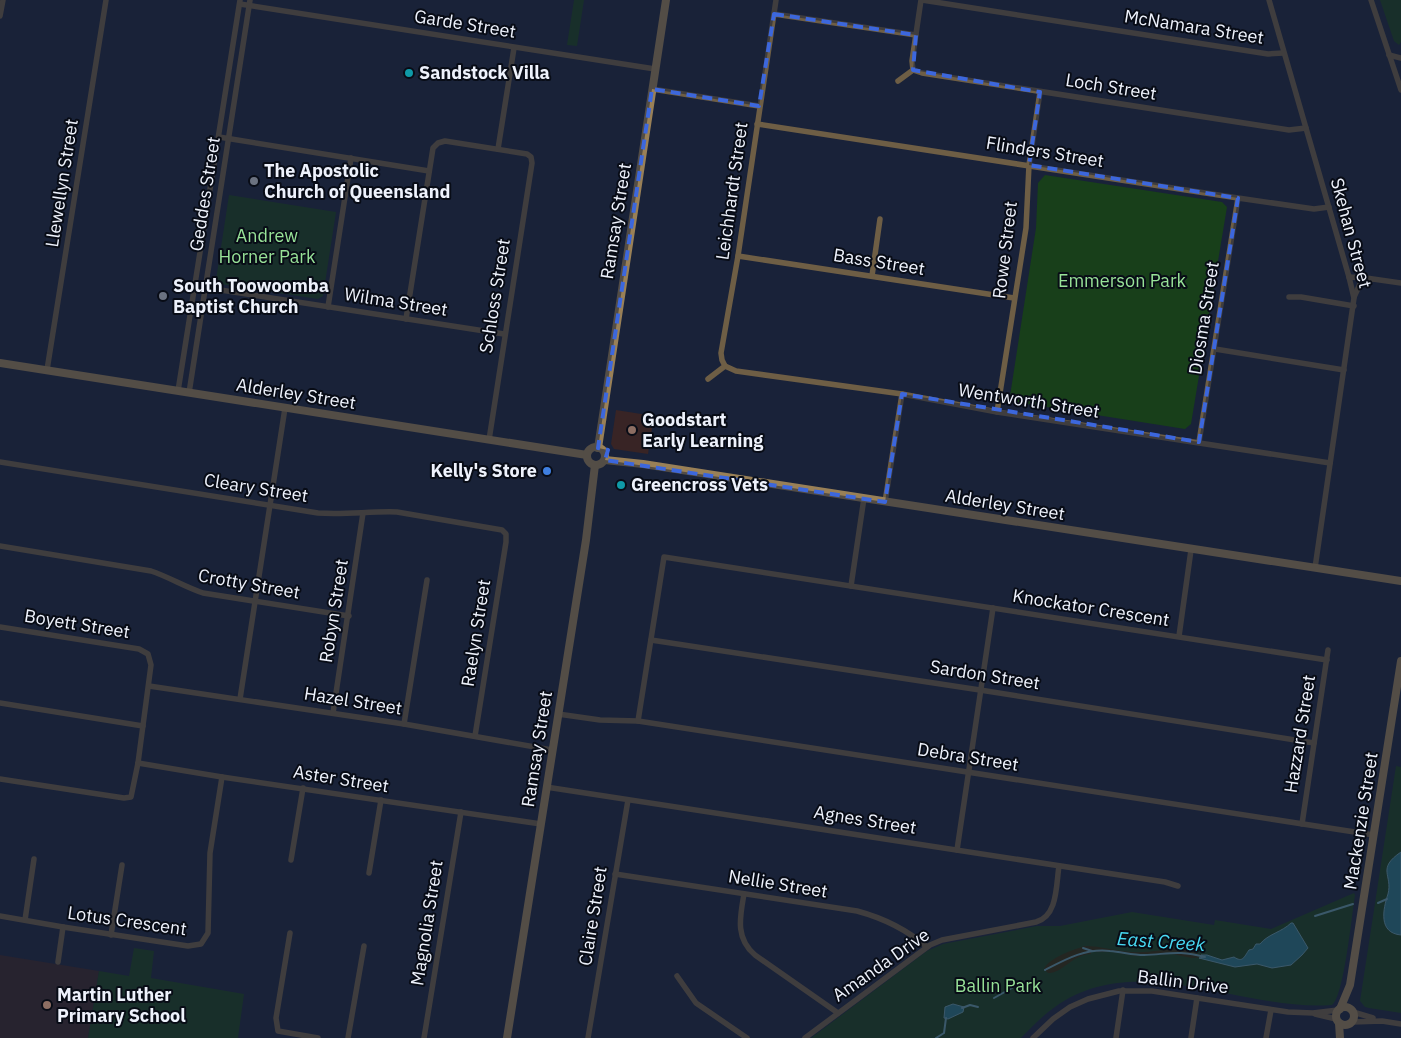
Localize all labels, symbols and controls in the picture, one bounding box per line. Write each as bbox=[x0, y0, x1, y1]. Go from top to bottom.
street label: Garde Street bbox=[413, 4, 518, 43]
street label: McNamara Street bbox=[1123, 4, 1266, 49]
place label: Sandstock Villa bbox=[419, 61, 550, 84]
marker: Sandstock Villa bbox=[403, 67, 415, 79]
street label: Loch Street bbox=[1064, 68, 1158, 105]
street label: Llewellyn Street bbox=[40, 117, 83, 249]
street label: Leichhardt Street bbox=[710, 120, 753, 261]
street label: Flinders Street bbox=[985, 131, 1106, 172]
street label: Geddes Street bbox=[184, 135, 225, 253]
place label: The Apostolic Church of Queensland bbox=[264, 159, 450, 203]
street label: Ramsay Street bbox=[595, 161, 636, 281]
marker: The Apostolic Church of Queensland bbox=[248, 175, 260, 187]
street label: Skehan Street bbox=[1326, 175, 1377, 291]
street label: Rowe Street bbox=[987, 200, 1022, 300]
park label: Andrew Horner Park bbox=[219, 224, 316, 268]
street label: Schloss Street bbox=[474, 237, 515, 355]
street label: Bass Street bbox=[832, 243, 927, 280]
street label: Diosma Street bbox=[1183, 260, 1224, 376]
park label: Emmerson Park bbox=[1058, 269, 1187, 292]
place label: South Toowoomba Baptist Church bbox=[173, 274, 329, 318]
street label: Wilma Street bbox=[343, 282, 449, 321]
marker: South Toowoomba Baptist Church bbox=[157, 290, 169, 302]
street label: Alderley Street bbox=[235, 373, 357, 414]
street label: Wentworth Street bbox=[957, 378, 1101, 423]
place label: Goodstart Early Learning bbox=[642, 408, 763, 452]
marker: Goodstart Early Learning bbox=[626, 424, 638, 436]
place label: Kelly's Store bbox=[431, 459, 537, 482]
marker: Kelly's Store bbox=[541, 465, 553, 477]
street label: Cleary Street bbox=[202, 468, 310, 507]
place label: Greencross Vets bbox=[631, 473, 768, 496]
marker: Greencross Vets bbox=[615, 479, 627, 491]
street label: Alderley Street bbox=[944, 484, 1066, 525]
street label: Robyn Street bbox=[314, 558, 353, 664]
street label: Crotty Street bbox=[196, 563, 302, 604]
street label: Raelyn Street bbox=[456, 578, 495, 688]
street label: Knockator Crescent bbox=[1011, 584, 1171, 631]
street label: Boyett Street bbox=[23, 604, 132, 643]
street label: Sardon Street bbox=[928, 654, 1042, 695]
street label: Hazzard Street bbox=[1279, 673, 1320, 795]
street label: Hazel Street bbox=[302, 681, 404, 720]
street label: Ramsay Street bbox=[516, 689, 557, 809]
street label: Debra Street bbox=[916, 737, 1020, 776]
street label: Mackenzie Street bbox=[1338, 751, 1383, 891]
street label: Aster Street bbox=[292, 760, 391, 797]
street label: Agnes Street bbox=[812, 800, 918, 839]
street label: Magnolia Street bbox=[405, 859, 448, 987]
street label: Nellie Street bbox=[727, 864, 829, 903]
street label: Claire Street bbox=[573, 865, 612, 967]
street label: Lotus Crescent bbox=[66, 901, 188, 940]
street label: Amanda Drive bbox=[828, 923, 934, 1006]
water label: East Creek bbox=[1116, 926, 1207, 956]
street label: Ballin Drive bbox=[1136, 964, 1230, 999]
park label: Ballin Park bbox=[955, 974, 1042, 997]
place label: Martin Luther Primary School bbox=[57, 983, 186, 1027]
marker: Martin Luther Primary School bbox=[41, 999, 53, 1011]

